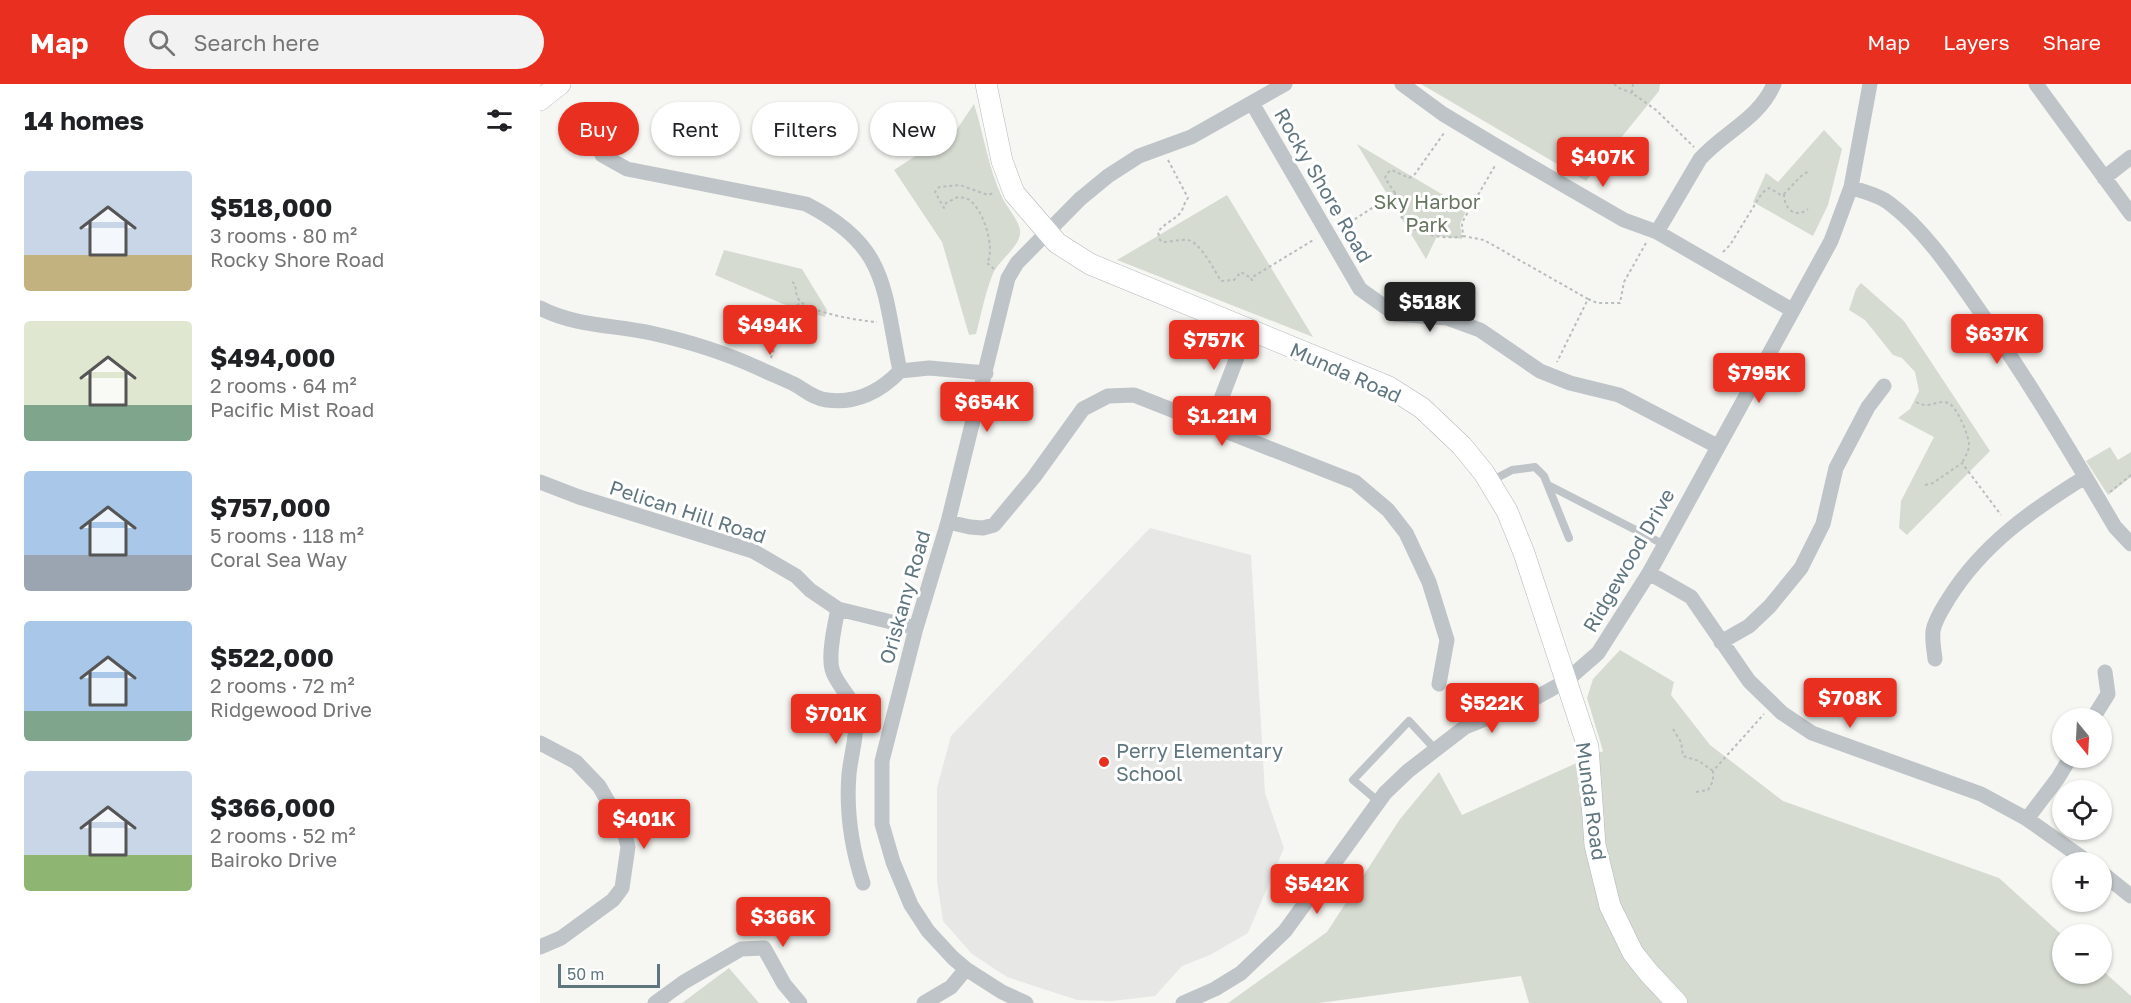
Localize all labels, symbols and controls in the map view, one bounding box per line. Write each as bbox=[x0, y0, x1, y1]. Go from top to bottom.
search box bbox=[124, 15, 544, 69]
text: Map bbox=[30, 26, 88, 59]
icon: search bbox=[145, 26, 178, 59]
text: Search here bbox=[193, 29, 319, 56]
text: Map bbox=[1867, 29, 1910, 55]
text: Layers bbox=[1943, 29, 2010, 55]
text: Share bbox=[2043, 29, 2101, 55]
chip: Buy bbox=[558, 102, 639, 156]
chip: Rent bbox=[651, 102, 740, 156]
chip: Filters bbox=[752, 102, 858, 156]
chip: New bbox=[870, 102, 957, 156]
icon: filters bbox=[483, 104, 516, 137]
street label: Rocky Shore Road bbox=[1270, 104, 1378, 266]
text: 14 homes bbox=[24, 105, 144, 136]
pin: $407K bbox=[1561, 137, 1645, 188]
text: $407K bbox=[1571, 144, 1635, 168]
park label: Sky Harbor Park bbox=[1374, 189, 1481, 236]
text: $518,000 bbox=[210, 192, 332, 223]
icon: home bbox=[72, 195, 144, 267]
text: 3 rooms · 80 m² bbox=[210, 223, 357, 247]
text: Rocky Shore Road bbox=[210, 247, 384, 271]
pin: $518K bbox=[1388, 282, 1472, 333]
text: $518K bbox=[1398, 289, 1462, 313]
pin: $494K bbox=[728, 305, 812, 356]
text: $494K bbox=[737, 312, 803, 336]
pin: $637K bbox=[1955, 314, 2039, 365]
pin: $757K bbox=[1172, 320, 1256, 371]
text: $637K bbox=[1965, 321, 2029, 345]
text: $757K bbox=[1183, 327, 1245, 351]
street label: Munda Road bbox=[1287, 337, 1405, 407]
text: $494,000 bbox=[210, 342, 335, 373]
icon: home bbox=[72, 345, 144, 417]
pin: $795K bbox=[1717, 353, 1801, 404]
text: $795K bbox=[1727, 360, 1791, 384]
text: 2 rooms · 64 m² bbox=[210, 373, 357, 397]
pin: $654K bbox=[945, 382, 1029, 433]
text: $654K bbox=[954, 389, 1020, 413]
pin: $1.21M bbox=[1173, 396, 1271, 447]
text: Pacific Mist Road bbox=[210, 397, 374, 421]
text: $1.21M bbox=[1187, 403, 1257, 427]
street label: Pelican Hill Road bbox=[607, 474, 769, 548]
street label: Ridgewood Drive bbox=[1577, 484, 1679, 636]
text: $757,000 bbox=[210, 492, 331, 523]
icon: home bbox=[72, 495, 144, 567]
text: 5 rooms · 118 m² bbox=[210, 523, 364, 547]
street label: Oriskany Road bbox=[873, 527, 935, 667]
text: Coral Sea Way bbox=[210, 547, 347, 571]
text: $522,000 bbox=[210, 642, 334, 673]
icon: home bbox=[72, 645, 144, 717]
text: 2 rooms · 72 m² bbox=[210, 673, 355, 697]
pin: $708K bbox=[1808, 678, 1892, 729]
pin: $522K bbox=[1450, 683, 1534, 734]
text: $708K bbox=[1818, 685, 1882, 709]
text: $522K bbox=[1460, 690, 1524, 714]
pin: $701K bbox=[794, 694, 878, 745]
text: Ridgewood Drive bbox=[210, 697, 372, 721]
text: $701K bbox=[805, 701, 867, 725]
north arrow bbox=[2052, 708, 2112, 768]
map controls bbox=[2052, 708, 2112, 984]
place label: Perry Elementary School bbox=[1116, 738, 1283, 785]
street label: Munda Road bbox=[1572, 740, 1612, 862]
marker: Perry Elementary School bbox=[1097, 755, 1111, 769]
button: locate bbox=[2052, 780, 2112, 840]
text: $366,000 bbox=[210, 792, 335, 823]
icon: home bbox=[72, 795, 144, 867]
pin: $401K bbox=[602, 799, 686, 850]
text: $401K bbox=[612, 806, 676, 830]
text: 2 rooms · 52 m² bbox=[210, 823, 356, 847]
text: Bairoko Drive bbox=[210, 847, 337, 871]
button: + bbox=[2052, 852, 2112, 912]
pin: $542K bbox=[1275, 864, 1359, 915]
text: $542K bbox=[1285, 871, 1349, 895]
pin: $366K bbox=[741, 897, 825, 948]
text: $366K bbox=[750, 904, 816, 928]
button: − bbox=[2052, 924, 2112, 984]
scale bar bbox=[558, 961, 660, 988]
text: 50 m bbox=[567, 964, 604, 984]

